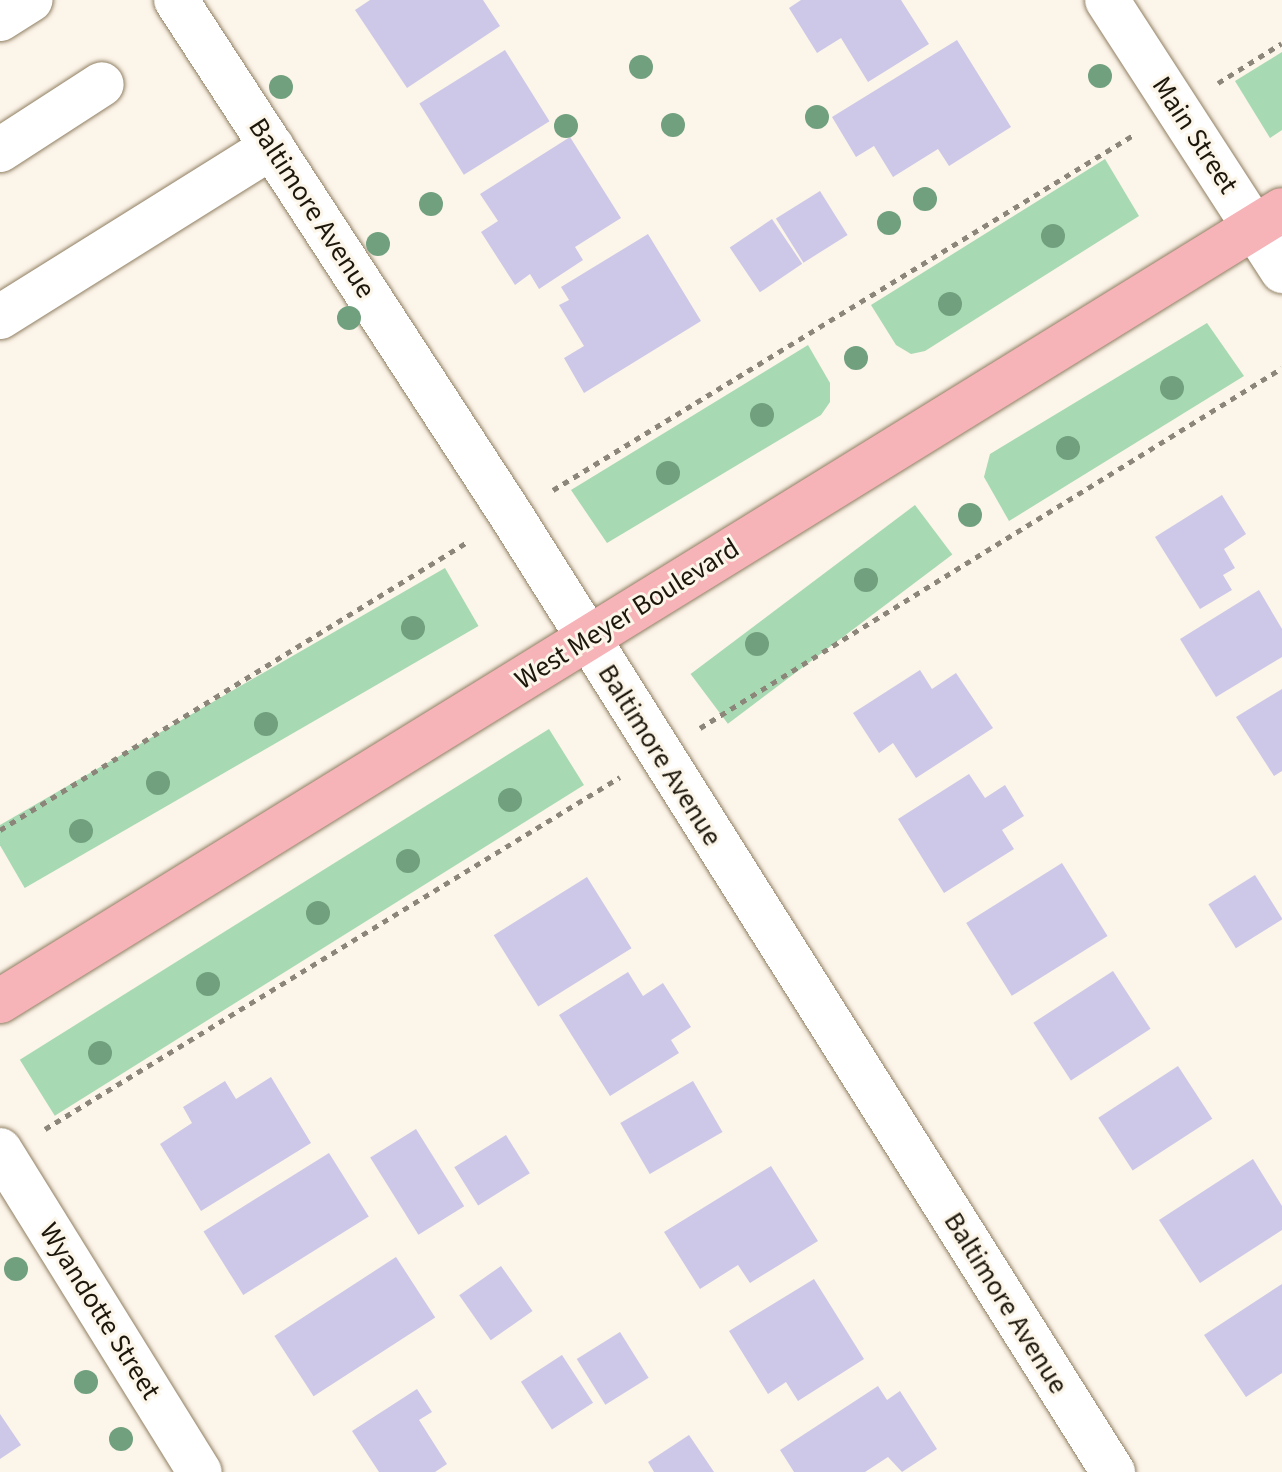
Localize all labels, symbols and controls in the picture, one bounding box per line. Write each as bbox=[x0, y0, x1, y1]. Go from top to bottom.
street label: Main Street bbox=[1145, 70, 1245, 200]
street label: Baltimore Avenue bbox=[241, 112, 383, 304]
street label: West Meyer Boulevard bbox=[509, 531, 745, 697]
street label: Baltimore Avenue bbox=[591, 658, 729, 852]
street label: Baltimore Avenue bbox=[937, 1206, 1075, 1400]
street label: Wyandotte Street bbox=[32, 1217, 168, 1405]

